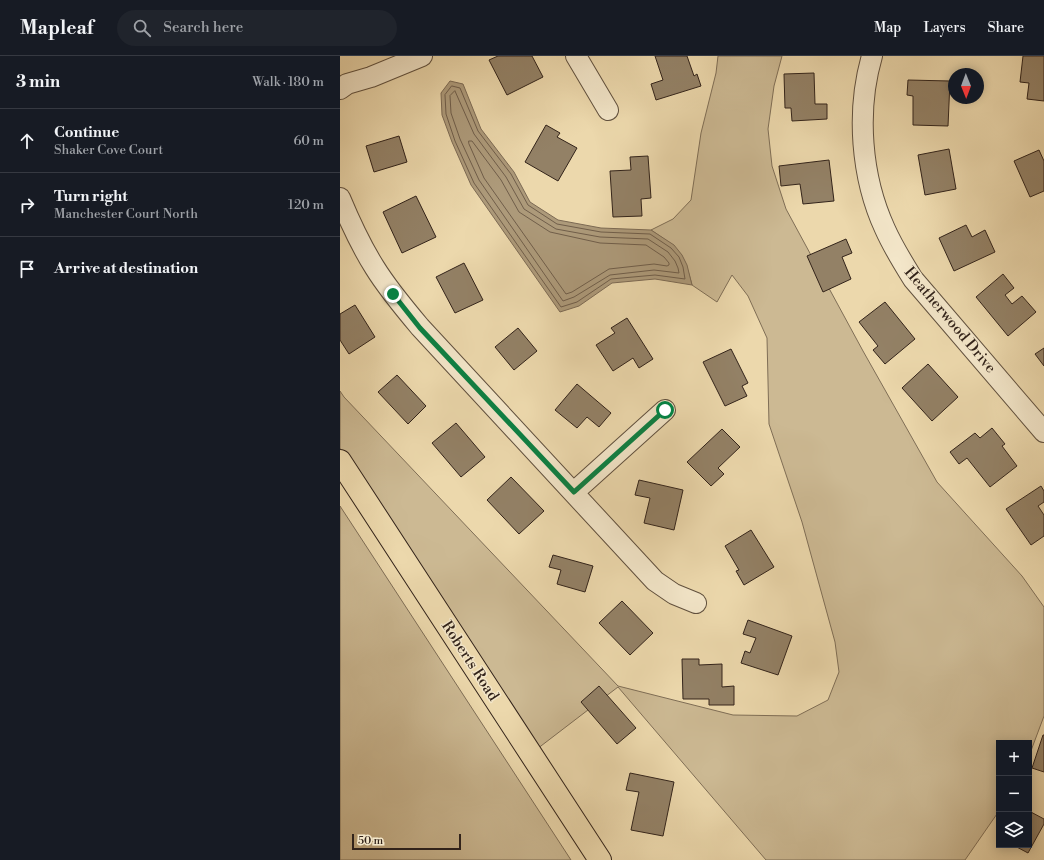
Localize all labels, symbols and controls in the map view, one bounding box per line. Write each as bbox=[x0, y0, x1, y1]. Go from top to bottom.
search box bbox=[117, 10, 397, 46]
text: Mapleaf bbox=[20, 16, 93, 40]
icon: search bbox=[131, 17, 153, 39]
text: Search here bbox=[163, 18, 243, 37]
text: Map bbox=[874, 19, 901, 37]
text: Layers bbox=[923, 19, 966, 37]
text: Share bbox=[988, 19, 1024, 37]
north arrow bbox=[948, 68, 984, 104]
text: 3 min bbox=[16, 71, 60, 93]
text: Walk · 180 m bbox=[252, 74, 324, 90]
text: Continue bbox=[54, 123, 119, 142]
icon: ahead bbox=[16, 130, 38, 152]
text: 60 m bbox=[293, 133, 324, 149]
text: Shaker Cove Court bbox=[54, 142, 163, 158]
text: Turn right bbox=[54, 187, 128, 206]
icon: right bbox=[16, 194, 38, 216]
text: 120 m bbox=[288, 197, 324, 213]
text: Manchester Court North bbox=[54, 206, 198, 222]
icon: arrive bbox=[16, 258, 38, 280]
text: Arrive at destination bbox=[54, 259, 198, 278]
street label: Heatherwood Drive bbox=[900, 263, 1000, 377]
route end bbox=[384, 285, 402, 303]
route start bbox=[656, 401, 674, 419]
street label: Roberts Road bbox=[437, 617, 503, 705]
map controls bbox=[996, 740, 1032, 848]
button: + bbox=[996, 740, 1032, 776]
button: − bbox=[996, 776, 1032, 812]
button: layers bbox=[996, 812, 1032, 848]
scale bar bbox=[352, 832, 461, 851]
text: 50 m bbox=[358, 834, 383, 848]

